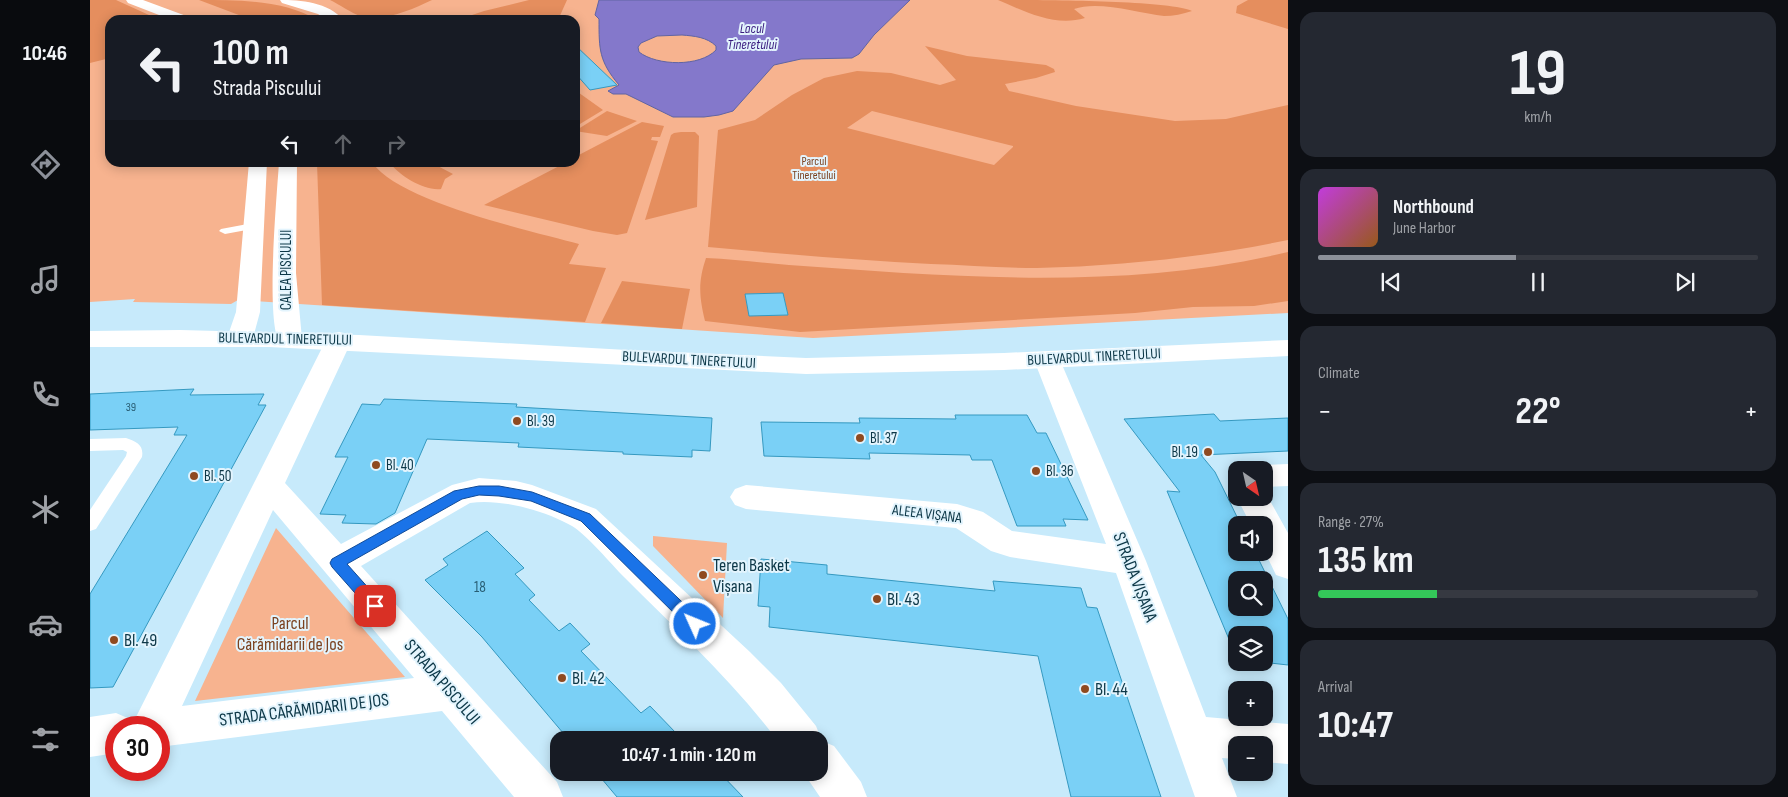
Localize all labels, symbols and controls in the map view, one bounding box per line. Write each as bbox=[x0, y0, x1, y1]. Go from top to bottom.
water label: Lacul Tineretului bbox=[727, 20, 777, 53]
text: 100 m bbox=[213, 32, 289, 75]
icon: left bbox=[130, 35, 195, 100]
text: 19 bbox=[1510, 36, 1566, 114]
text: 10:46 bbox=[23, 40, 67, 67]
text: Strada Piscului bbox=[213, 75, 321, 102]
text: km/h bbox=[1524, 108, 1552, 127]
icon: left bbox=[276, 130, 304, 158]
icon: ahead bbox=[329, 130, 357, 158]
icon: right bbox=[382, 130, 410, 158]
icon: directions bbox=[28, 147, 63, 182]
park label: Parcul Tineretului bbox=[792, 154, 836, 183]
text: Northbound bbox=[1393, 196, 1474, 219]
text: June Harbor bbox=[1393, 219, 1456, 238]
street label: CALEA PISCULUI bbox=[277, 230, 296, 310]
icon: music bbox=[28, 262, 63, 297]
icon: previous bbox=[1377, 268, 1405, 296]
icon: pause bbox=[1524, 268, 1552, 296]
icon: next bbox=[1671, 268, 1699, 296]
street label: BULEVARDUL TINERETULUI bbox=[218, 328, 352, 350]
street label: BULEVARDUL TINERETULUI bbox=[1027, 344, 1161, 370]
street label: BULEVARDUL TINERETULUI bbox=[622, 347, 756, 373]
text: Climate bbox=[1318, 364, 1360, 383]
icon: phone bbox=[28, 377, 63, 412]
text: 22° bbox=[1515, 389, 1561, 434]
text: − bbox=[1318, 395, 1332, 428]
text: + bbox=[1744, 395, 1758, 428]
house number: 39 bbox=[126, 400, 136, 415]
place label: Bl. 39 bbox=[527, 412, 555, 431]
marker: Bl. 39 bbox=[511, 415, 523, 427]
place label: Bl. 37 bbox=[870, 429, 897, 448]
marker: Bl. 37 bbox=[854, 432, 866, 444]
place label: Bl. 19 bbox=[1171, 443, 1198, 462]
marker: Bl. 19 bbox=[1202, 446, 1214, 458]
place label: Bl. 40 bbox=[386, 456, 414, 475]
marker: Bl. 40 bbox=[370, 459, 382, 471]
north arrow bbox=[1228, 461, 1272, 506]
map controls bbox=[1228, 461, 1273, 781]
place label: Bl. 36 bbox=[1046, 462, 1074, 481]
marker: Bl. 36 bbox=[1030, 465, 1042, 477]
place label: Bl. 50 bbox=[204, 467, 231, 486]
marker: Bl. 50 bbox=[188, 470, 200, 482]
icon: climate bbox=[28, 492, 63, 527]
street label: ALEEA VIȘANA bbox=[890, 500, 963, 528]
text: Range · 27% bbox=[1318, 513, 1384, 532]
button: sound bbox=[1228, 516, 1273, 561]
street label: STRADA VIȘANA bbox=[1108, 529, 1162, 625]
text: 135 km bbox=[1318, 538, 1414, 583]
place label: Teren Basket Vișana bbox=[713, 555, 790, 597]
marker: Teren Basket Vișana bbox=[697, 569, 709, 581]
button: search bbox=[1228, 571, 1273, 616]
house number: 18 bbox=[474, 578, 486, 597]
pin bbox=[354, 585, 396, 627]
place label: Bl. 43 bbox=[887, 589, 920, 610]
icon: arrive bbox=[361, 592, 389, 620]
marker: Bl. 43 bbox=[871, 593, 883, 605]
position arrow bbox=[668, 597, 720, 649]
icon: car bbox=[28, 607, 63, 642]
park label: Parcul Cărămidarii de Jos bbox=[237, 613, 343, 655]
button: layers bbox=[1228, 626, 1273, 671]
place label: Bl. 49 bbox=[124, 630, 157, 651]
marker: Bl. 49 bbox=[108, 634, 120, 646]
street label: STRADA PISCULUI bbox=[399, 635, 485, 729]
place label: Bl. 42 bbox=[572, 668, 605, 689]
marker: Bl. 42 bbox=[556, 672, 568, 684]
text: Arrival bbox=[1318, 678, 1352, 697]
place label: Bl. 44 bbox=[1095, 679, 1128, 700]
button: + bbox=[1228, 681, 1273, 726]
marker: Bl. 44 bbox=[1079, 683, 1091, 695]
street label: STRADA CĂRĂMIDARII DE JOS bbox=[218, 689, 390, 731]
text: 10:47 bbox=[1318, 703, 1393, 748]
speed limit sign: 30 bbox=[105, 716, 170, 781]
icon: filters bbox=[28, 722, 63, 757]
button: − bbox=[1228, 736, 1273, 781]
text: 10:47 · 1 min · 120 m bbox=[622, 744, 756, 767]

